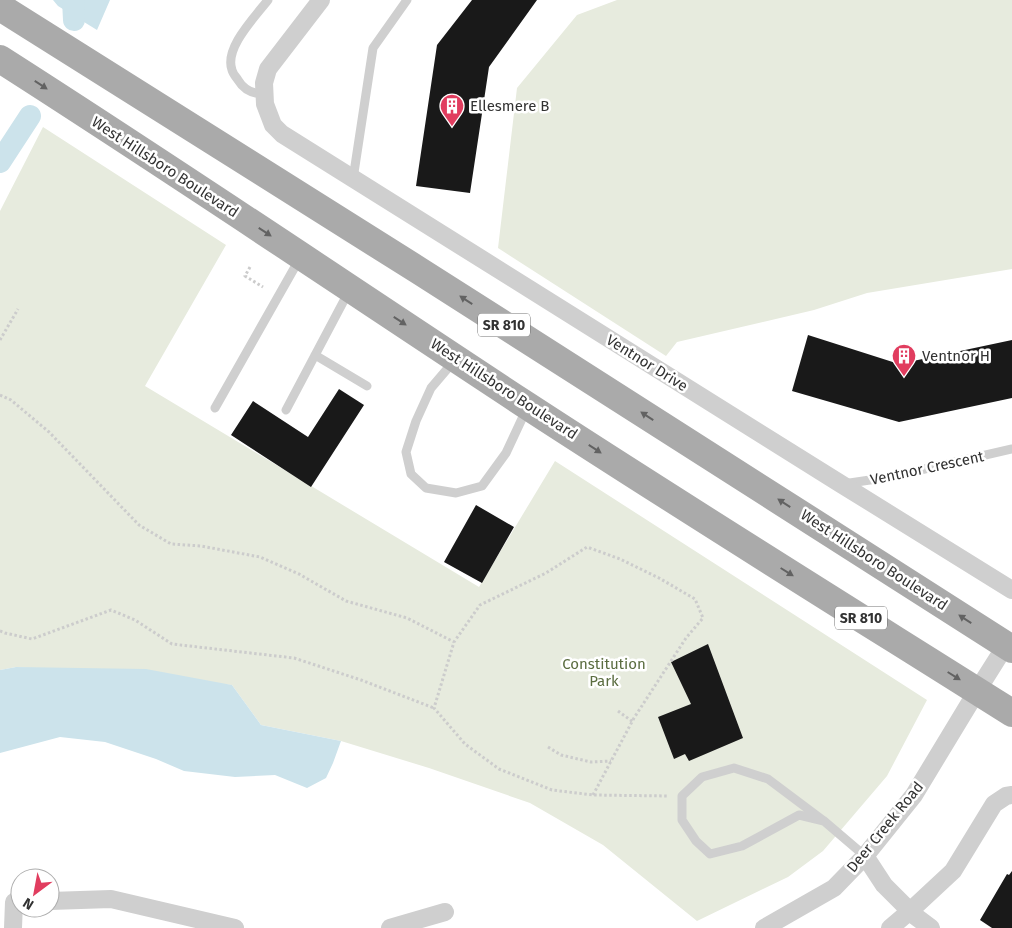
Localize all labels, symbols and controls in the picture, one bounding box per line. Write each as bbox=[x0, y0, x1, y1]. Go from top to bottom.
one-way arrow bbox=[34, 81, 48, 90]
building icon: Ellesmere B bbox=[439, 93, 465, 127]
place label: Ellesmere B bbox=[470, 97, 549, 115]
street label: West Hillsboro Boulevard bbox=[88, 113, 242, 221]
one-way arrow bbox=[258, 227, 271, 237]
one-way arrow bbox=[459, 295, 472, 305]
road number: SR 810 bbox=[478, 314, 530, 336]
one-way arrow bbox=[394, 317, 407, 326]
street label: Ventnor Drive bbox=[603, 331, 691, 395]
street label: West Hillsboro Boulevard bbox=[427, 335, 581, 443]
building icon: Ventnor H bbox=[891, 343, 917, 377]
place label: Ventnor H bbox=[922, 347, 990, 365]
one-way arrow bbox=[640, 411, 654, 421]
one-way arrow bbox=[588, 444, 602, 454]
street label: Ventnor Crescent bbox=[869, 447, 986, 489]
one-way arrow bbox=[777, 499, 791, 508]
street label: West Hillsboro Boulevard bbox=[797, 506, 951, 614]
one-way arrow bbox=[780, 567, 793, 576]
road number: SR 810 bbox=[835, 606, 887, 630]
one-way arrow bbox=[959, 614, 972, 624]
park label: Constitution Park bbox=[562, 655, 646, 690]
one-way arrow bbox=[948, 672, 961, 681]
street label: Deer Creek Road bbox=[843, 778, 927, 876]
north arrow bbox=[10, 868, 60, 918]
text: N bbox=[20, 894, 37, 913]

